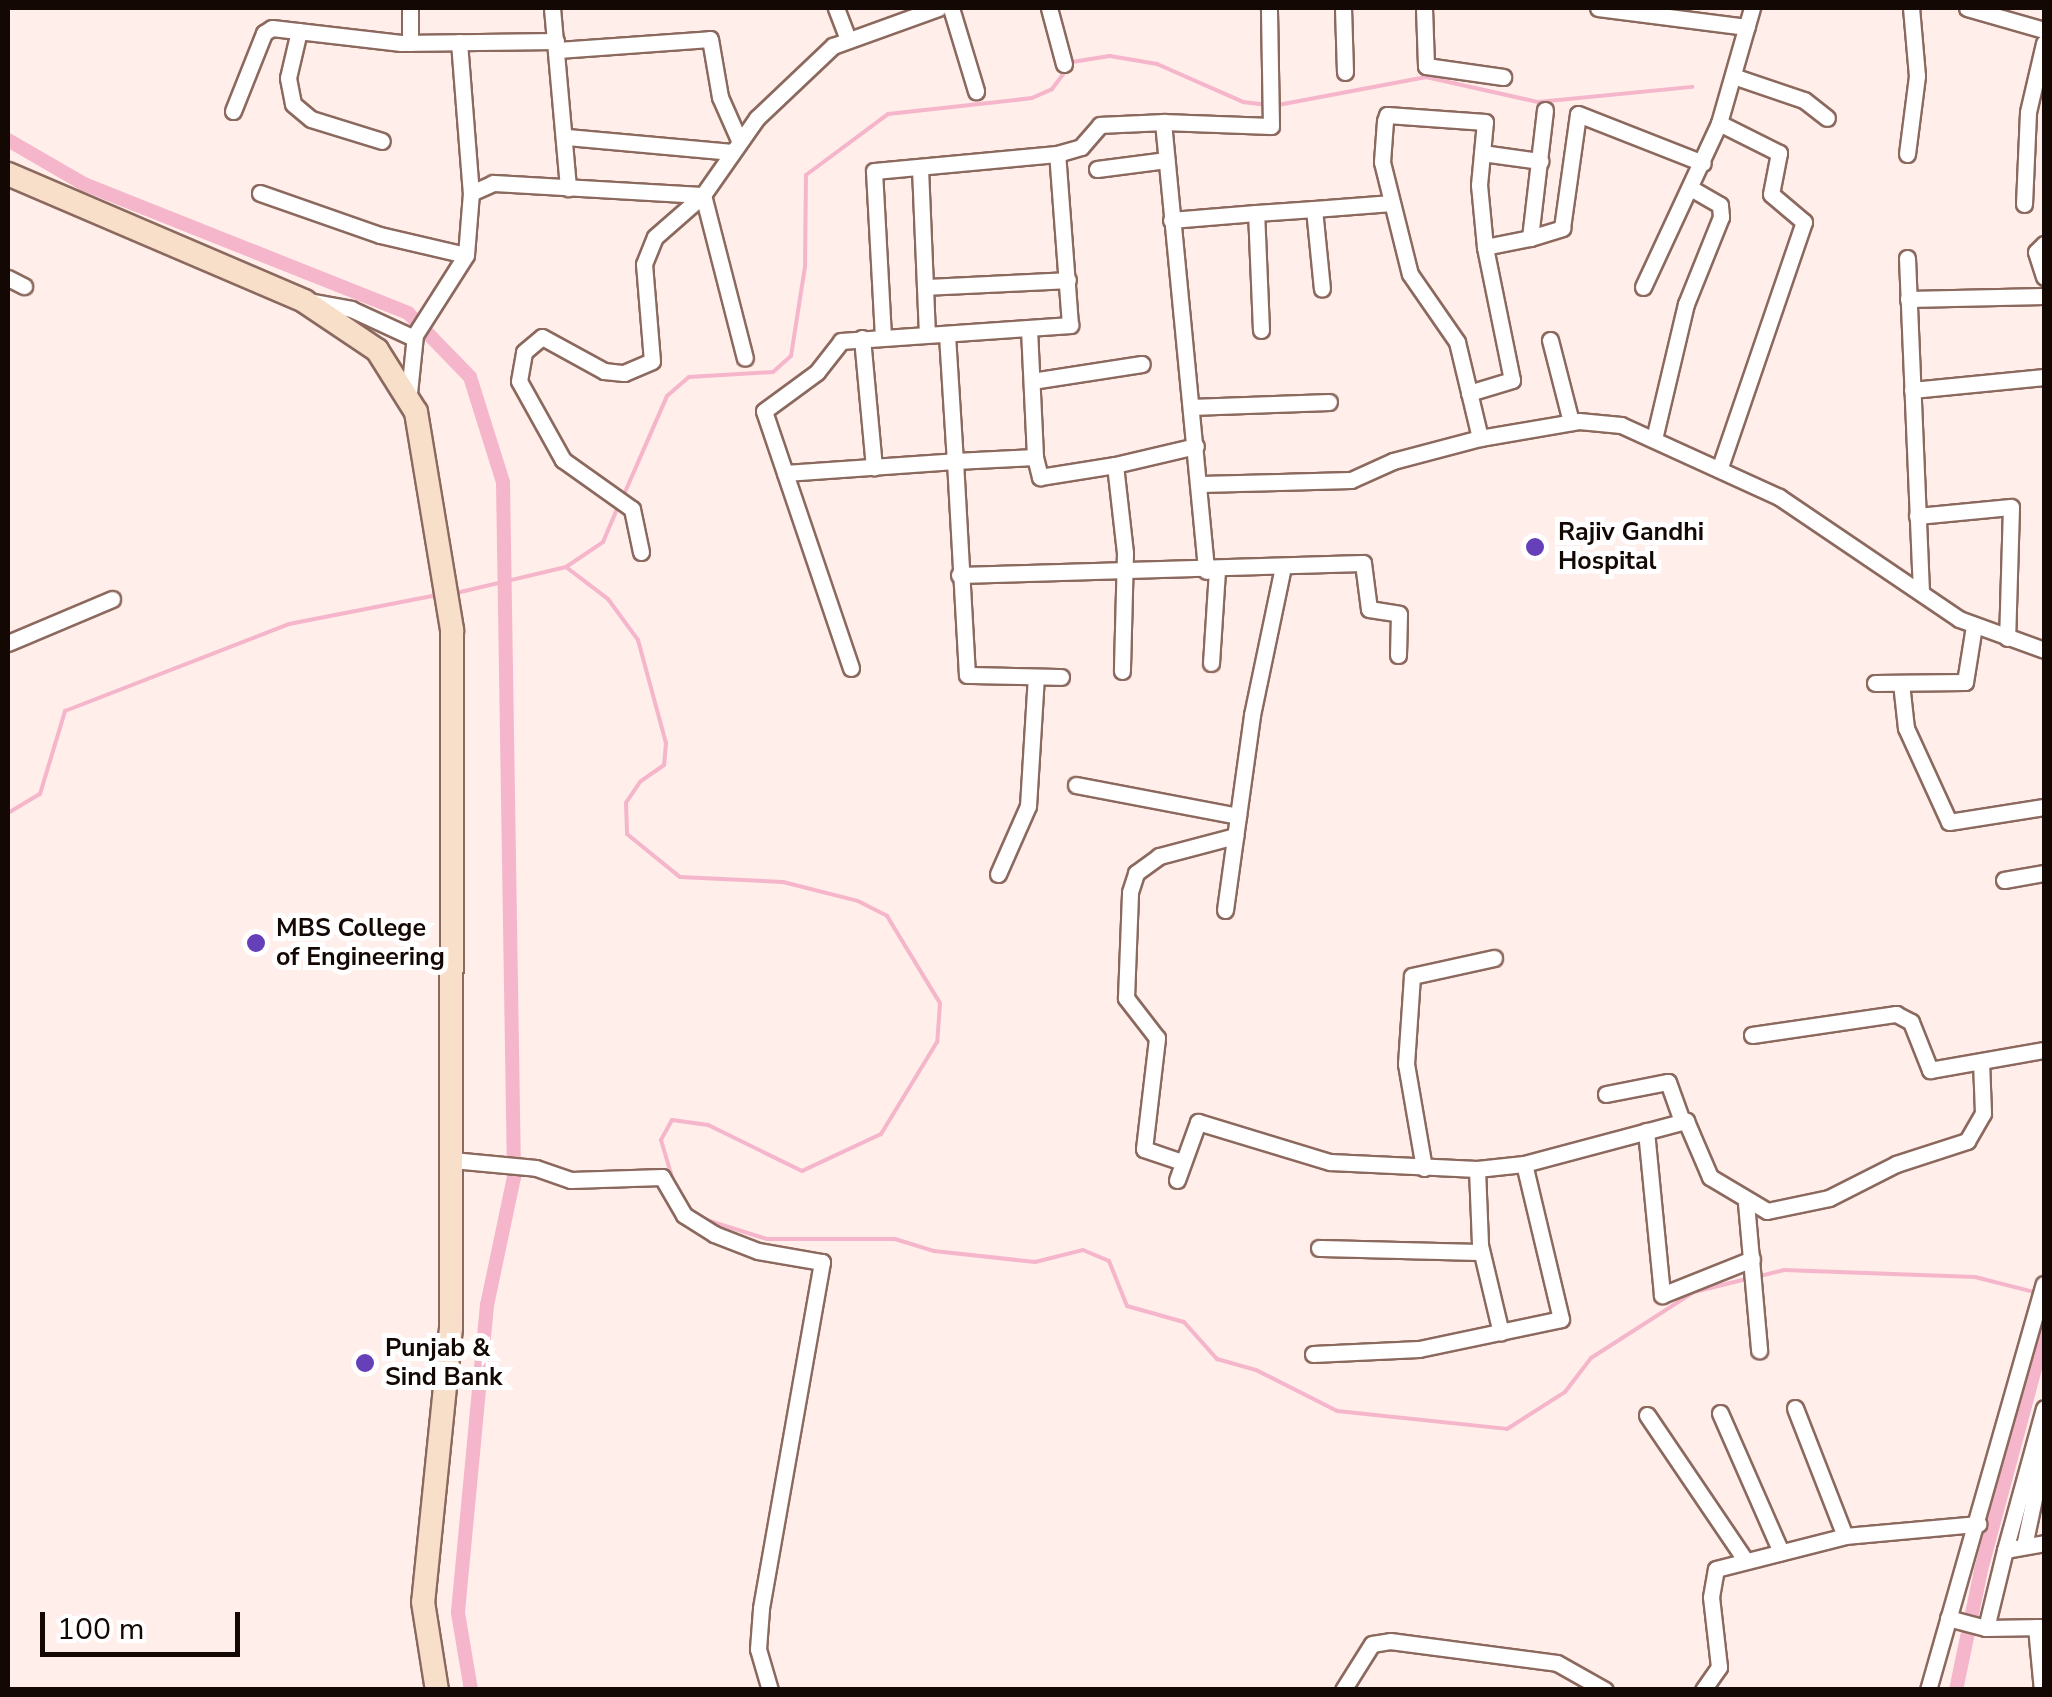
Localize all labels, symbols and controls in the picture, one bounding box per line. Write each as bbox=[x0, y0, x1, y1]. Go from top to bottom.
place label: Rajiv Gandhi Hospital bbox=[1558, 518, 1704, 577]
marker: Rajiv Gandhi Hospital bbox=[1522, 534, 1548, 560]
place label: MBS College of Engineering bbox=[276, 914, 445, 973]
marker: MBS College of Engineering bbox=[245, 932, 267, 954]
place label: Punjab & Sind Bank bbox=[385, 1334, 502, 1393]
marker: Punjab & Sind Bank bbox=[354, 1352, 376, 1374]
scale bar bbox=[45, 1592, 245, 1654]
text: 100 m bbox=[57, 1609, 144, 1650]

